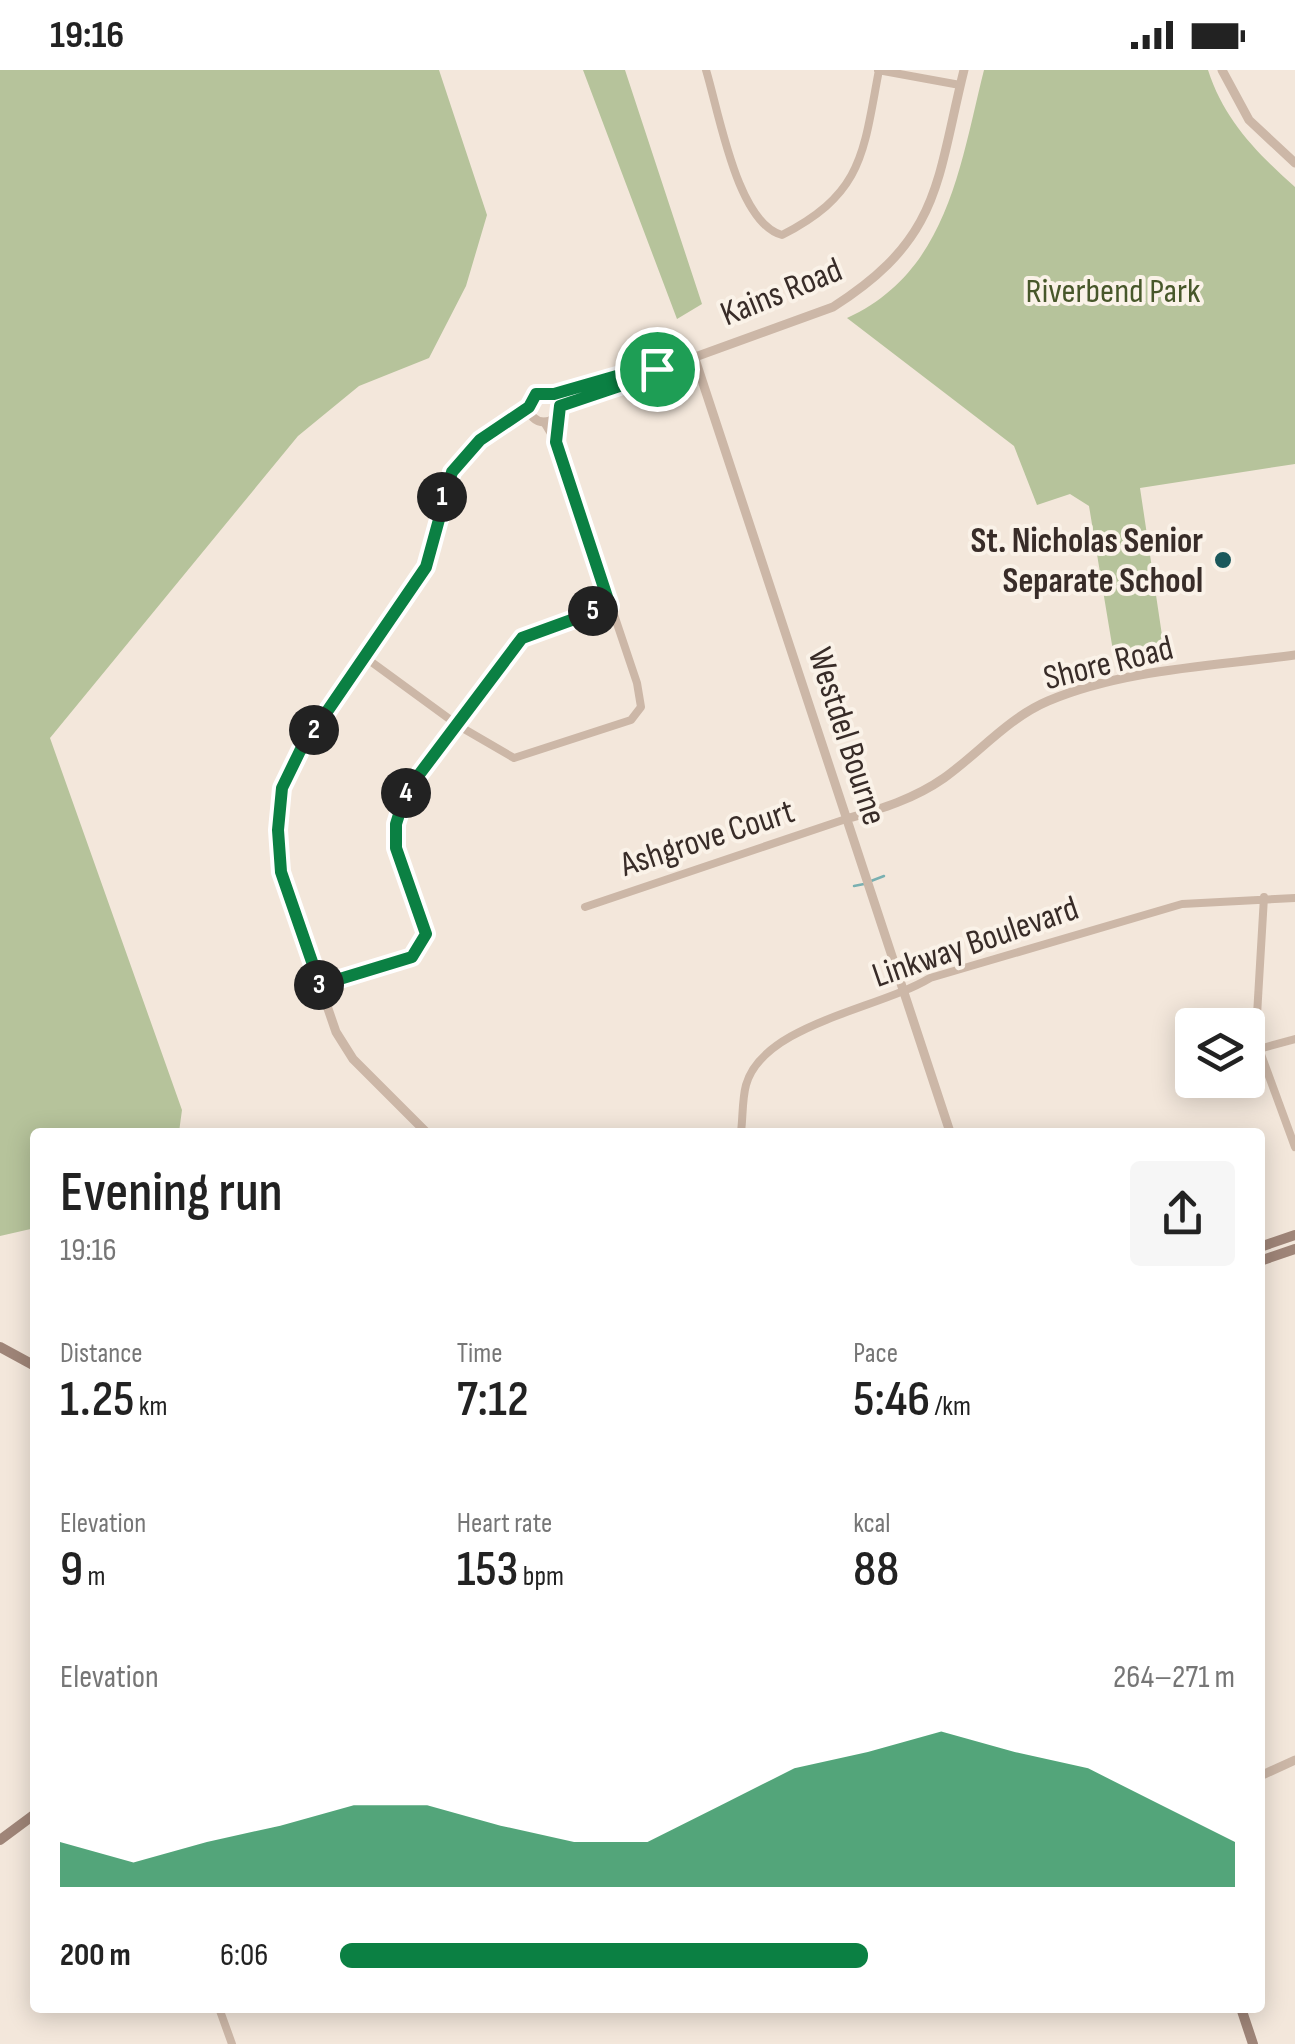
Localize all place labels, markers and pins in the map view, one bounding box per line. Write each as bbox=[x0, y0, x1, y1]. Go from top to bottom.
pin bbox=[615, 327, 700, 412]
pin: 1 bbox=[417, 472, 467, 522]
place label: St. Nicholas Senior Separate School bbox=[971, 520, 1203, 603]
marker: St. Nicholas Senior Separate School bbox=[1212, 549, 1234, 571]
pin: 5 bbox=[568, 586, 618, 636]
pin: 2 bbox=[289, 705, 339, 755]
pin: 4 bbox=[381, 768, 431, 818]
pin: 3 bbox=[294, 960, 344, 1010]

